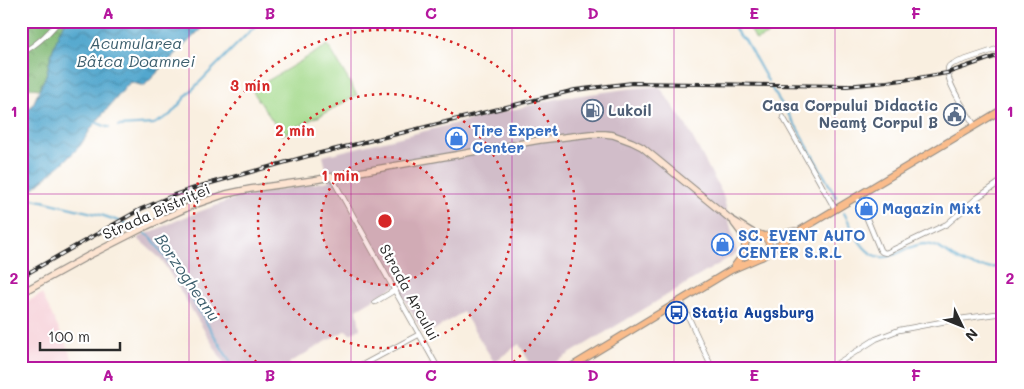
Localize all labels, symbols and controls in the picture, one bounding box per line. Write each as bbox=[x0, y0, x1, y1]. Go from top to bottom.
text: A bbox=[102, 2, 114, 23]
text: B bbox=[265, 2, 275, 23]
text: C bbox=[425, 2, 437, 23]
text: D bbox=[587, 2, 599, 23]
text: E bbox=[749, 2, 759, 23]
text: F bbox=[911, 2, 921, 23]
water label: Acumularea Bâtca Doamnei bbox=[77, 32, 195, 71]
text: 3 min bbox=[230, 75, 270, 95]
place label: Casa Corpului Didactic Neamţ Corpul B bbox=[762, 95, 938, 133]
fuel station icon: Lukoil bbox=[580, 98, 604, 122]
text: 1 bbox=[10, 100, 18, 121]
place label: Lukoil bbox=[608, 100, 652, 120]
text: 1 bbox=[1006, 100, 1014, 121]
public building icon: Casa Corpului Didactic Neamţ Corpul B bbox=[942, 102, 966, 126]
text: 2 min bbox=[275, 120, 315, 140]
place label: Tire Expert Center bbox=[472, 120, 559, 157]
shop icon: Tire Expert Center bbox=[444, 127, 468, 151]
text: 1 min bbox=[321, 165, 359, 185]
street label: Strada Bistriței bbox=[99, 178, 213, 245]
shop icon: Magazin Mixt bbox=[854, 196, 878, 220]
place label: Magazin Mixt bbox=[882, 198, 981, 218]
centre of rings bbox=[376, 212, 394, 230]
place label: SC. EVENT AUTO CENTER S.R.L bbox=[738, 225, 865, 262]
water label: Borzogheanu bbox=[151, 229, 225, 325]
shop icon: SC. EVENT AUTO CENTER S.R.L bbox=[710, 232, 734, 256]
street label: Strada Arcului bbox=[375, 240, 445, 344]
text: 2 bbox=[10, 267, 19, 288]
text: 2 bbox=[1006, 267, 1015, 288]
bus stop icon: Stația Augsburg bbox=[664, 300, 688, 324]
place label: Stația Augsburg bbox=[692, 302, 814, 323]
north arrow bbox=[936, 302, 986, 352]
scale bar bbox=[40, 319, 120, 351]
text: N bbox=[961, 325, 982, 346]
text: 100 m bbox=[48, 326, 90, 346]
text: A bbox=[102, 364, 114, 385]
text: B bbox=[265, 364, 275, 385]
text: C bbox=[425, 364, 437, 385]
text: D bbox=[587, 364, 599, 385]
text: E bbox=[749, 364, 759, 385]
text: F bbox=[911, 364, 921, 385]

